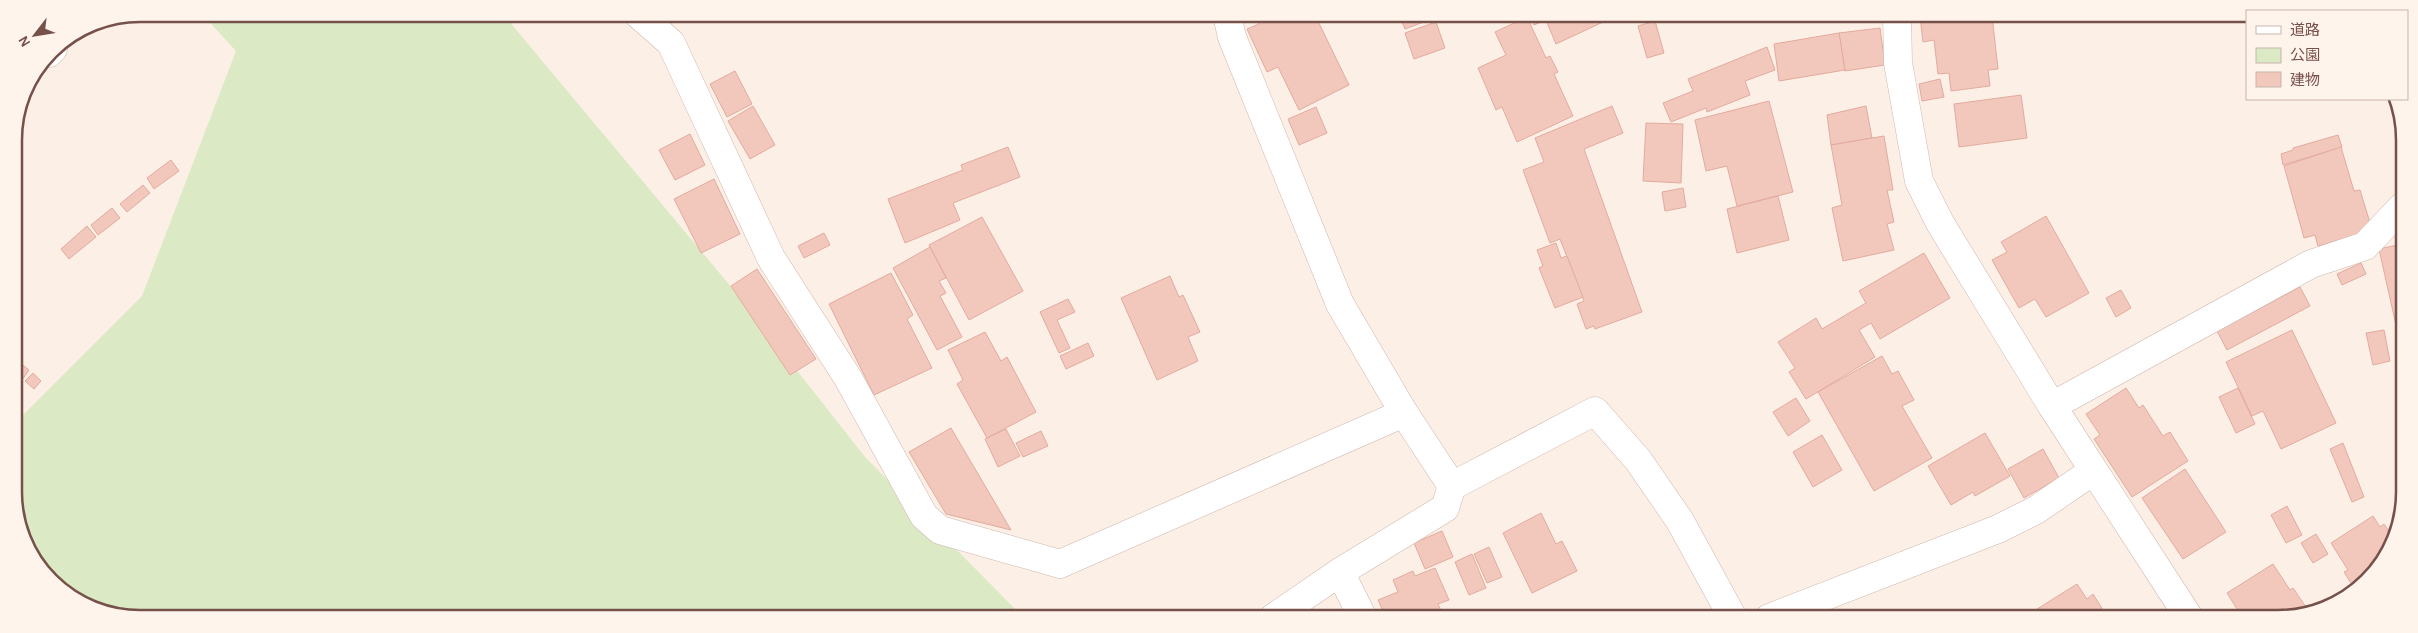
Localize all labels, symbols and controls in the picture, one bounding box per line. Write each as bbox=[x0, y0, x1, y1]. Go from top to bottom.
north arrow bbox=[10, 10, 60, 60]
legend bbox=[2246, 10, 2408, 100]
text: 道路 bbox=[2290, 22, 2320, 38]
text: N bbox=[16, 33, 33, 49]
text: 公園 bbox=[2290, 47, 2320, 63]
text: 建物 bbox=[2290, 72, 2320, 88]

